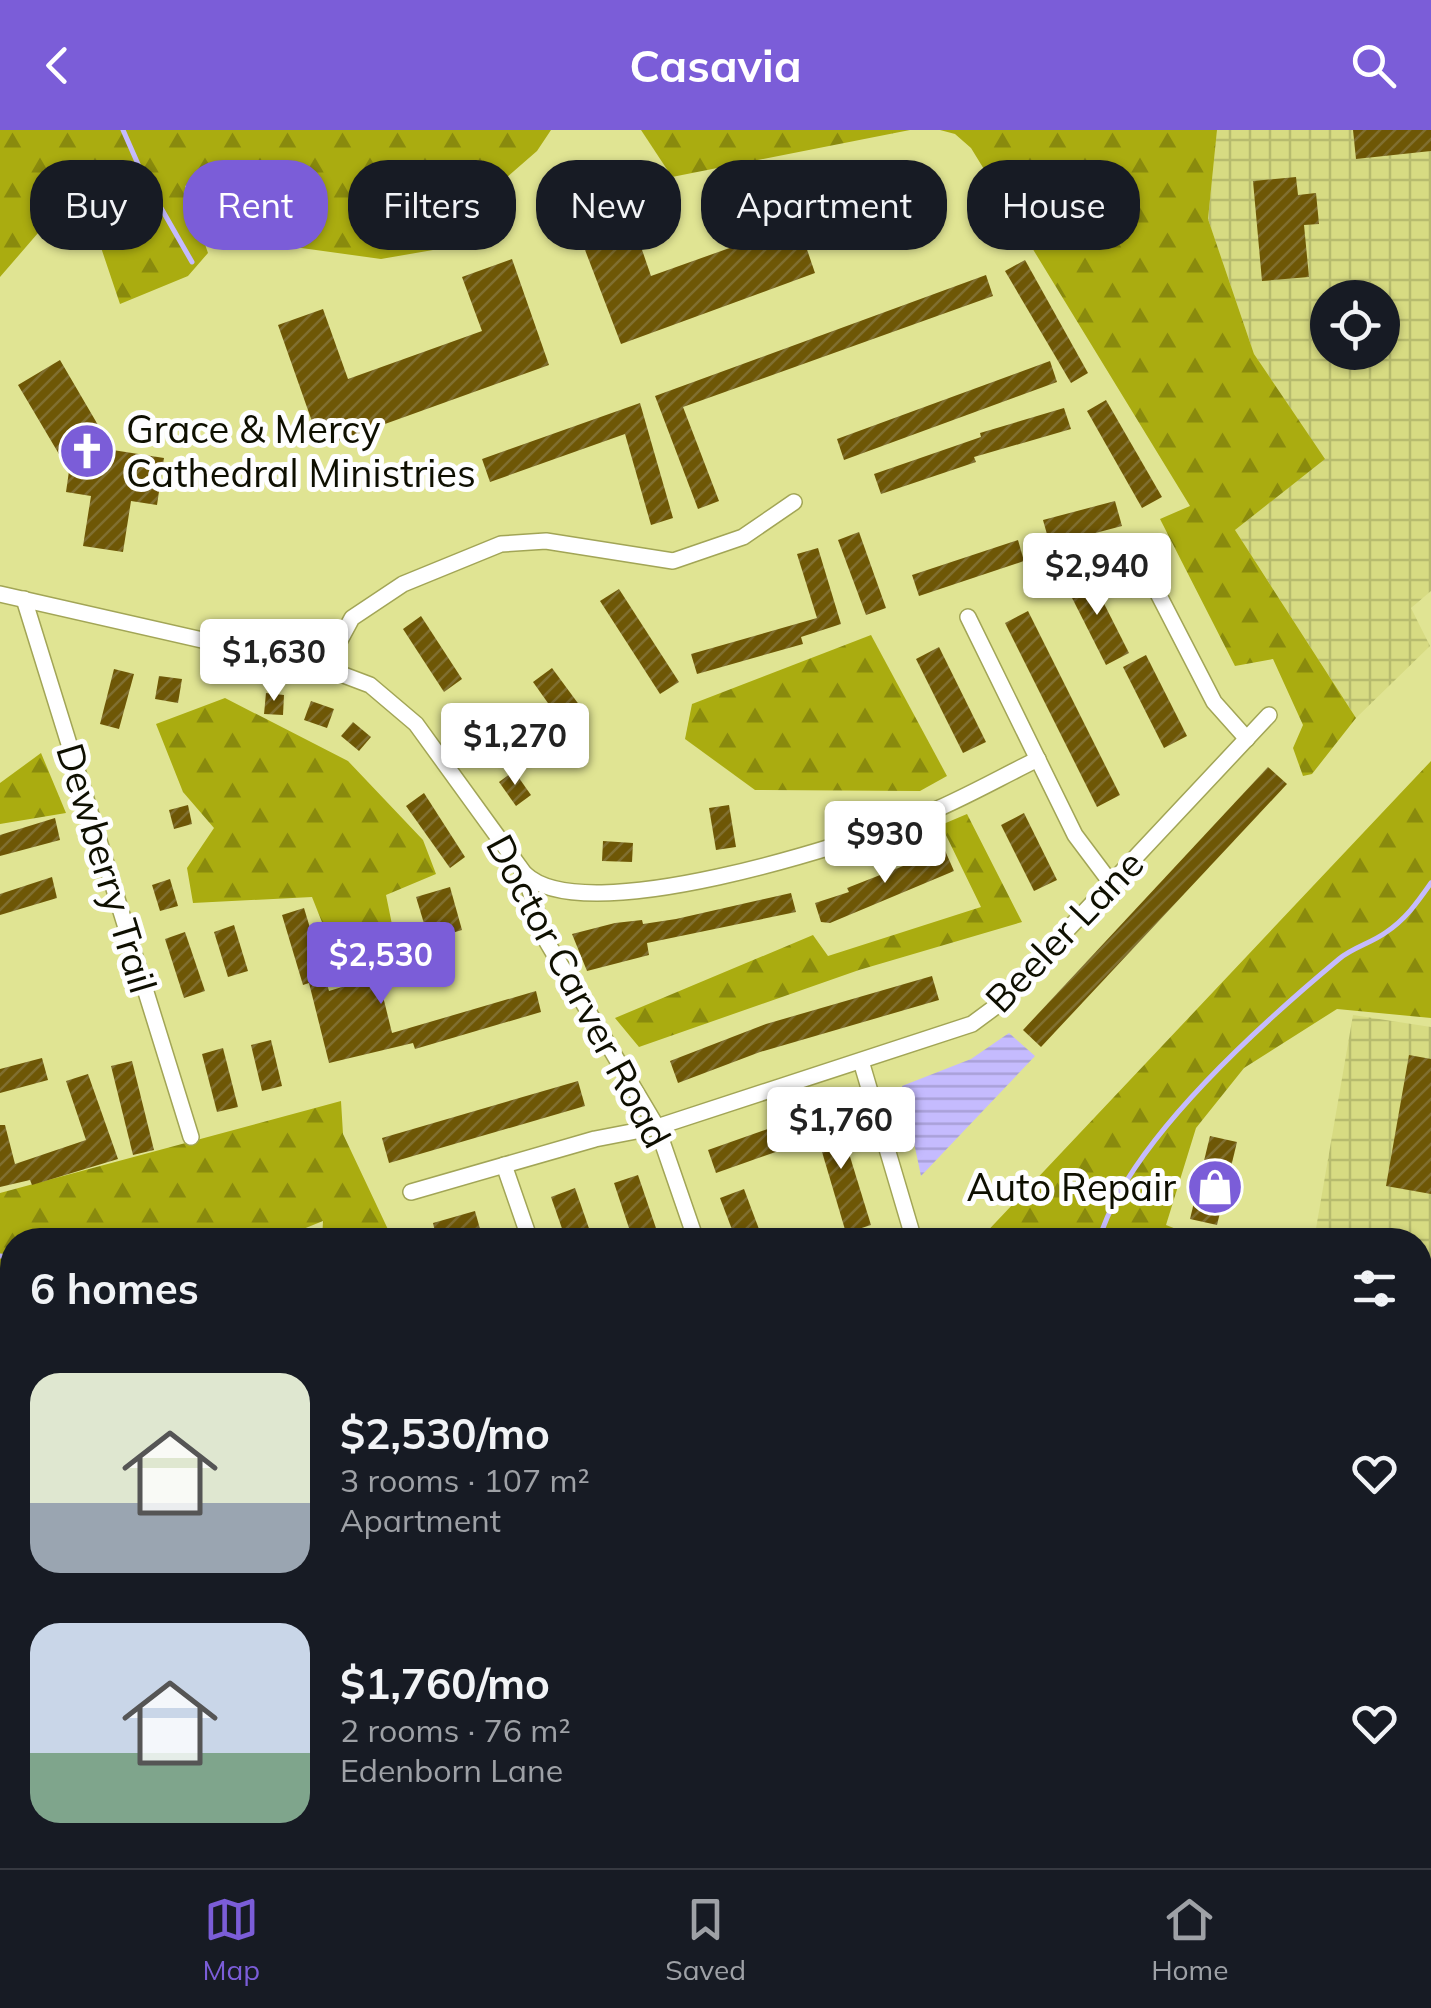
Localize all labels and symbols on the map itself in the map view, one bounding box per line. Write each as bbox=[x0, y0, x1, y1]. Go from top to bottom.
place label: Grace & Mercy Cathedral Ministries bbox=[126, 405, 476, 497]
church icon: Grace & Mercy Cathedral Ministries bbox=[57, 421, 117, 481]
pin: $2,940 bbox=[1016, 533, 1178, 618]
pin: $1,630 bbox=[193, 619, 355, 704]
pin: $1,270 bbox=[434, 703, 596, 788]
street label: Dewberry Trail bbox=[46, 737, 168, 999]
pin: $930 bbox=[826, 801, 944, 886]
street label: Doctor Carver Road bbox=[476, 826, 682, 1156]
street label: Beeler Lane bbox=[975, 840, 1153, 1022]
pin: $2,530 bbox=[300, 922, 462, 1007]
pin: $1,760 bbox=[760, 1087, 922, 1172]
shop icon: Auto Repair bbox=[1185, 1157, 1245, 1217]
place label: Auto Repair bbox=[966, 1163, 1176, 1211]

